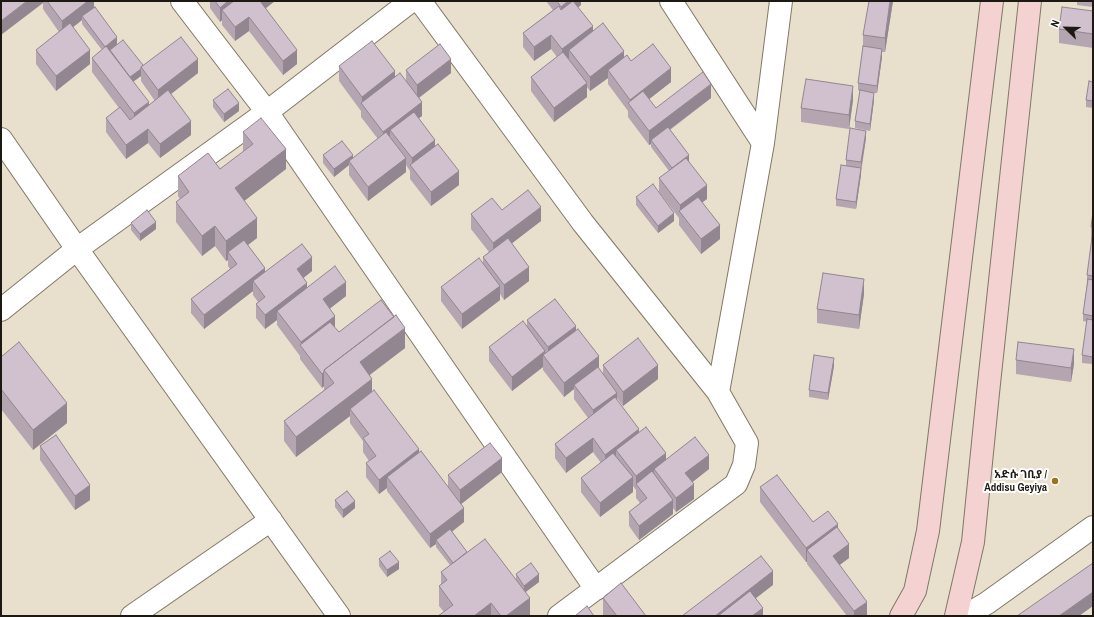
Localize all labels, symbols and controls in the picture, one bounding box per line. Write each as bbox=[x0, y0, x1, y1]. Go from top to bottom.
north arrow bbox=[1046, 8, 1086, 48]
text: N bbox=[1047, 18, 1063, 29]
place label: አድሱ ገቢያ / Addisu Geyiya bbox=[984, 468, 1047, 494]
marker: አድሱ ገቢያ / Addisu Geyiya bbox=[1050, 476, 1060, 486]

